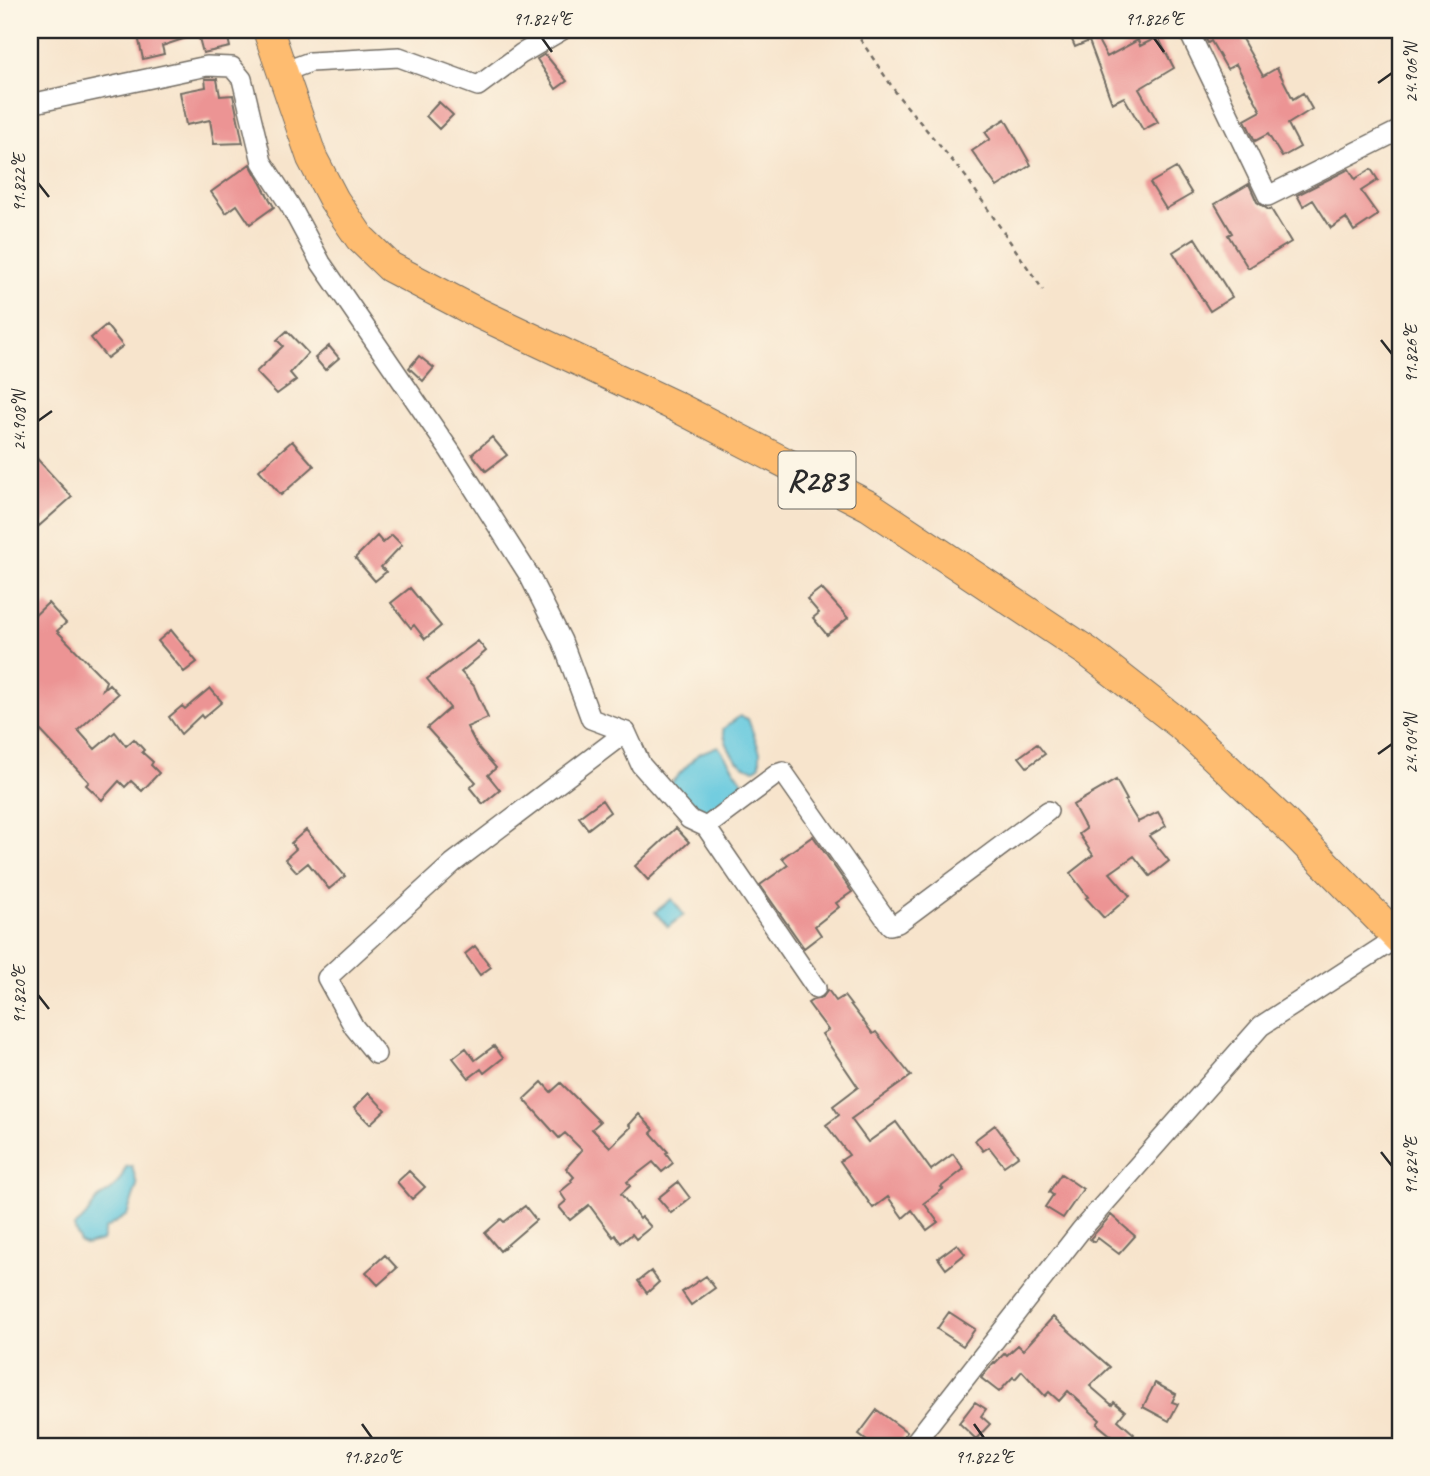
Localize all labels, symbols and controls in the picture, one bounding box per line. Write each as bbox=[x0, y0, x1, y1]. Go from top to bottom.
text: 91.824°E bbox=[513, 8, 574, 30]
text: 91.826°E bbox=[1125, 8, 1186, 30]
text: 24.906°N bbox=[1400, 40, 1422, 103]
text: 91.822°E bbox=[8, 151, 30, 212]
text: 91.826°E bbox=[1400, 322, 1422, 383]
text: 24.908°N bbox=[8, 388, 30, 451]
road number: R283 bbox=[778, 452, 856, 508]
text: 24.904°N bbox=[1400, 711, 1422, 774]
text: 91.820°E bbox=[8, 963, 30, 1024]
text: 91.824°E bbox=[1400, 1134, 1422, 1195]
text: 91.820°E bbox=[343, 1446, 404, 1468]
text: 91.822°E bbox=[955, 1446, 1016, 1468]

